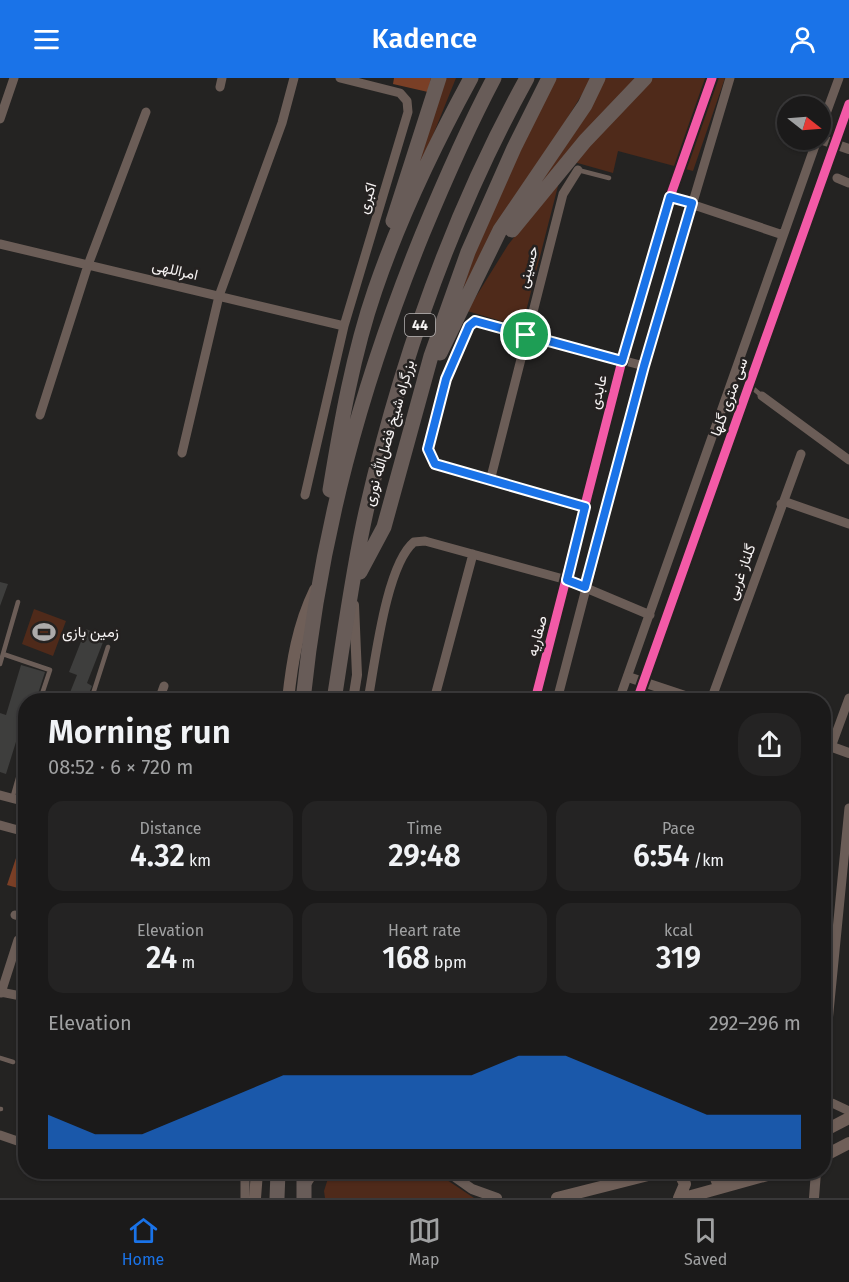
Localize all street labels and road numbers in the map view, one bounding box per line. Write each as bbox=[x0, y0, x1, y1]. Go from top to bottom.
street label: اکبری bbox=[354, 180, 381, 216]
street label: حسینی bbox=[514, 244, 543, 290]
street label: امراللهی bbox=[150, 256, 200, 285]
road number: 44 bbox=[405, 314, 435, 336]
street label: سی متری گلها bbox=[707, 355, 752, 439]
street label: بزرگراه شیخ فضل‌الله نوری bbox=[359, 358, 420, 509]
street label: عابدی bbox=[585, 373, 612, 411]
street label: گلناز غربی bbox=[723, 541, 760, 603]
street label: صفاریه bbox=[523, 614, 551, 658]

